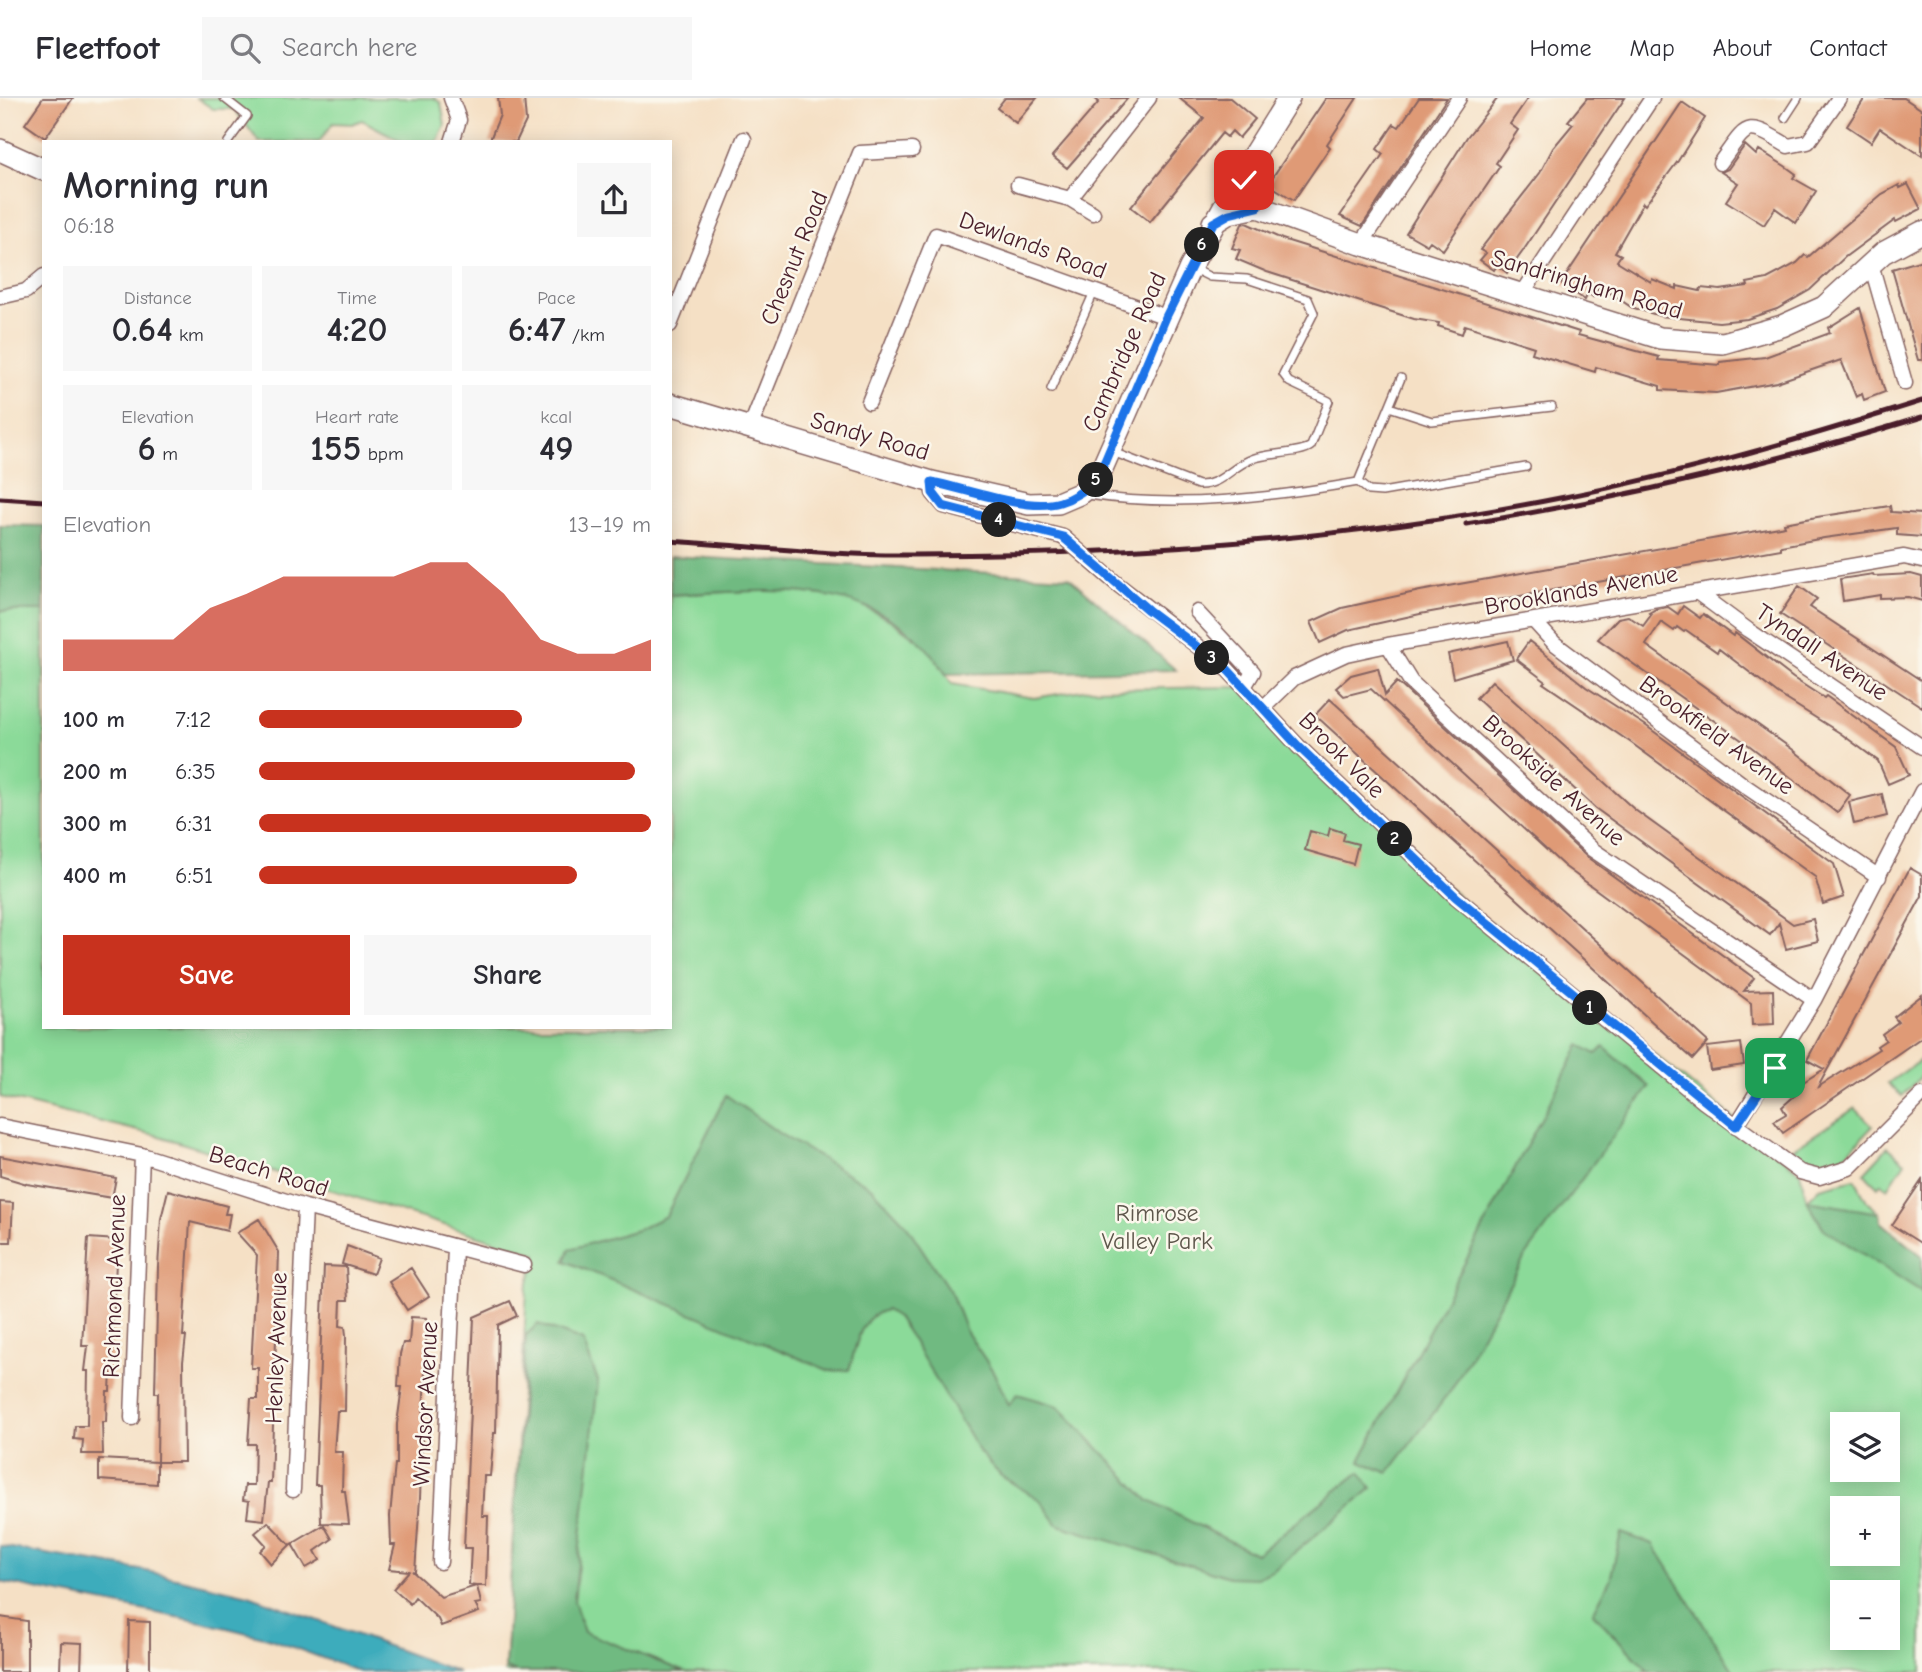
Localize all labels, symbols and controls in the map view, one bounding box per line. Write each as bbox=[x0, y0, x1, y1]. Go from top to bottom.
search box bbox=[202, 17, 692, 80]
text: Fleetfoot bbox=[35, 29, 160, 67]
icon: search bbox=[226, 29, 264, 67]
text: Search here bbox=[282, 33, 417, 63]
text: Home bbox=[1530, 34, 1591, 62]
text: Map bbox=[1629, 34, 1675, 62]
text: About bbox=[1713, 34, 1771, 62]
text: Contact bbox=[1809, 34, 1887, 62]
pin bbox=[1214, 150, 1274, 210]
icon: check bbox=[1225, 161, 1263, 199]
button: share bbox=[577, 163, 651, 237]
text: Morning run bbox=[63, 164, 269, 208]
street label: Chesnut Road bbox=[754, 187, 834, 329]
street label: Dewlands Road bbox=[955, 205, 1111, 285]
text: 06:18 bbox=[63, 212, 115, 239]
pin: 6 bbox=[1184, 228, 1220, 262]
text: 6 bbox=[1197, 233, 1206, 255]
street label: Sandringham Road bbox=[1488, 243, 1686, 325]
street label: Cambridge Road bbox=[1076, 268, 1172, 436]
text: Distance bbox=[124, 287, 192, 309]
text: Time bbox=[337, 287, 377, 309]
text: Pace bbox=[537, 287, 575, 309]
text: 0.64 bbox=[111, 309, 173, 350]
text: 4:20 bbox=[326, 309, 388, 350]
text: 6:47 bbox=[508, 309, 565, 350]
text: km bbox=[173, 324, 204, 346]
text: /km bbox=[565, 324, 605, 346]
text: Elevation bbox=[121, 406, 194, 428]
text: Heart rate bbox=[315, 406, 399, 428]
text: kcal bbox=[540, 406, 572, 428]
street label: Sandy Road bbox=[807, 406, 933, 466]
text: 6 bbox=[137, 428, 156, 469]
text: 155 bbox=[310, 428, 361, 469]
text: 49 bbox=[539, 428, 574, 469]
text: m bbox=[156, 443, 178, 465]
text: bpm bbox=[361, 443, 404, 465]
pin: 5 bbox=[1078, 462, 1114, 498]
text: 5 bbox=[1090, 468, 1101, 490]
pin: 4 bbox=[982, 502, 1016, 538]
text: 4 bbox=[994, 508, 1003, 530]
text: Elevation bbox=[63, 511, 151, 538]
text: 13–19 m bbox=[568, 511, 651, 538]
street label: Brooklands Avenue bbox=[1482, 559, 1680, 621]
street label: Tyndall Avenue bbox=[1751, 598, 1893, 706]
pin: 3 bbox=[1194, 640, 1230, 676]
text: 3 bbox=[1207, 646, 1216, 668]
street label: Brookfield Avenue bbox=[1634, 670, 1800, 800]
text: 100 m bbox=[63, 706, 125, 733]
text: 7:12 bbox=[175, 706, 211, 733]
street label: Brook Vale bbox=[1293, 706, 1391, 804]
street label: Brookside Avenue bbox=[1477, 709, 1631, 851]
text: 200 m bbox=[63, 758, 127, 785]
text: 6:35 bbox=[175, 758, 216, 785]
text: 300 m bbox=[63, 810, 127, 837]
text: 6:31 bbox=[175, 810, 212, 837]
pin: 2 bbox=[1378, 822, 1412, 856]
text: 2 bbox=[1390, 827, 1399, 849]
text: 400 m bbox=[63, 862, 127, 889]
text: 6:51 bbox=[175, 862, 213, 889]
button: Save bbox=[63, 935, 350, 1015]
button: Share bbox=[364, 935, 651, 1015]
pin: 1 bbox=[1572, 990, 1608, 1026]
text: 1 bbox=[1586, 996, 1593, 1018]
pin bbox=[1745, 1038, 1805, 1098]
icon: arrive bbox=[1756, 1049, 1794, 1087]
street label: Beach Road bbox=[206, 1140, 332, 1202]
street label: Richmond Avenue bbox=[97, 1194, 131, 1378]
park label: Rimrose Valley Park bbox=[1101, 1199, 1213, 1255]
street label: Henley Avenue bbox=[259, 1272, 293, 1424]
street label: Windsor Avenue bbox=[407, 1321, 443, 1487]
map controls bbox=[1830, 1412, 1900, 1650]
button: layers bbox=[1830, 1412, 1900, 1482]
button: + bbox=[1830, 1496, 1900, 1566]
button: − bbox=[1830, 1580, 1900, 1650]

